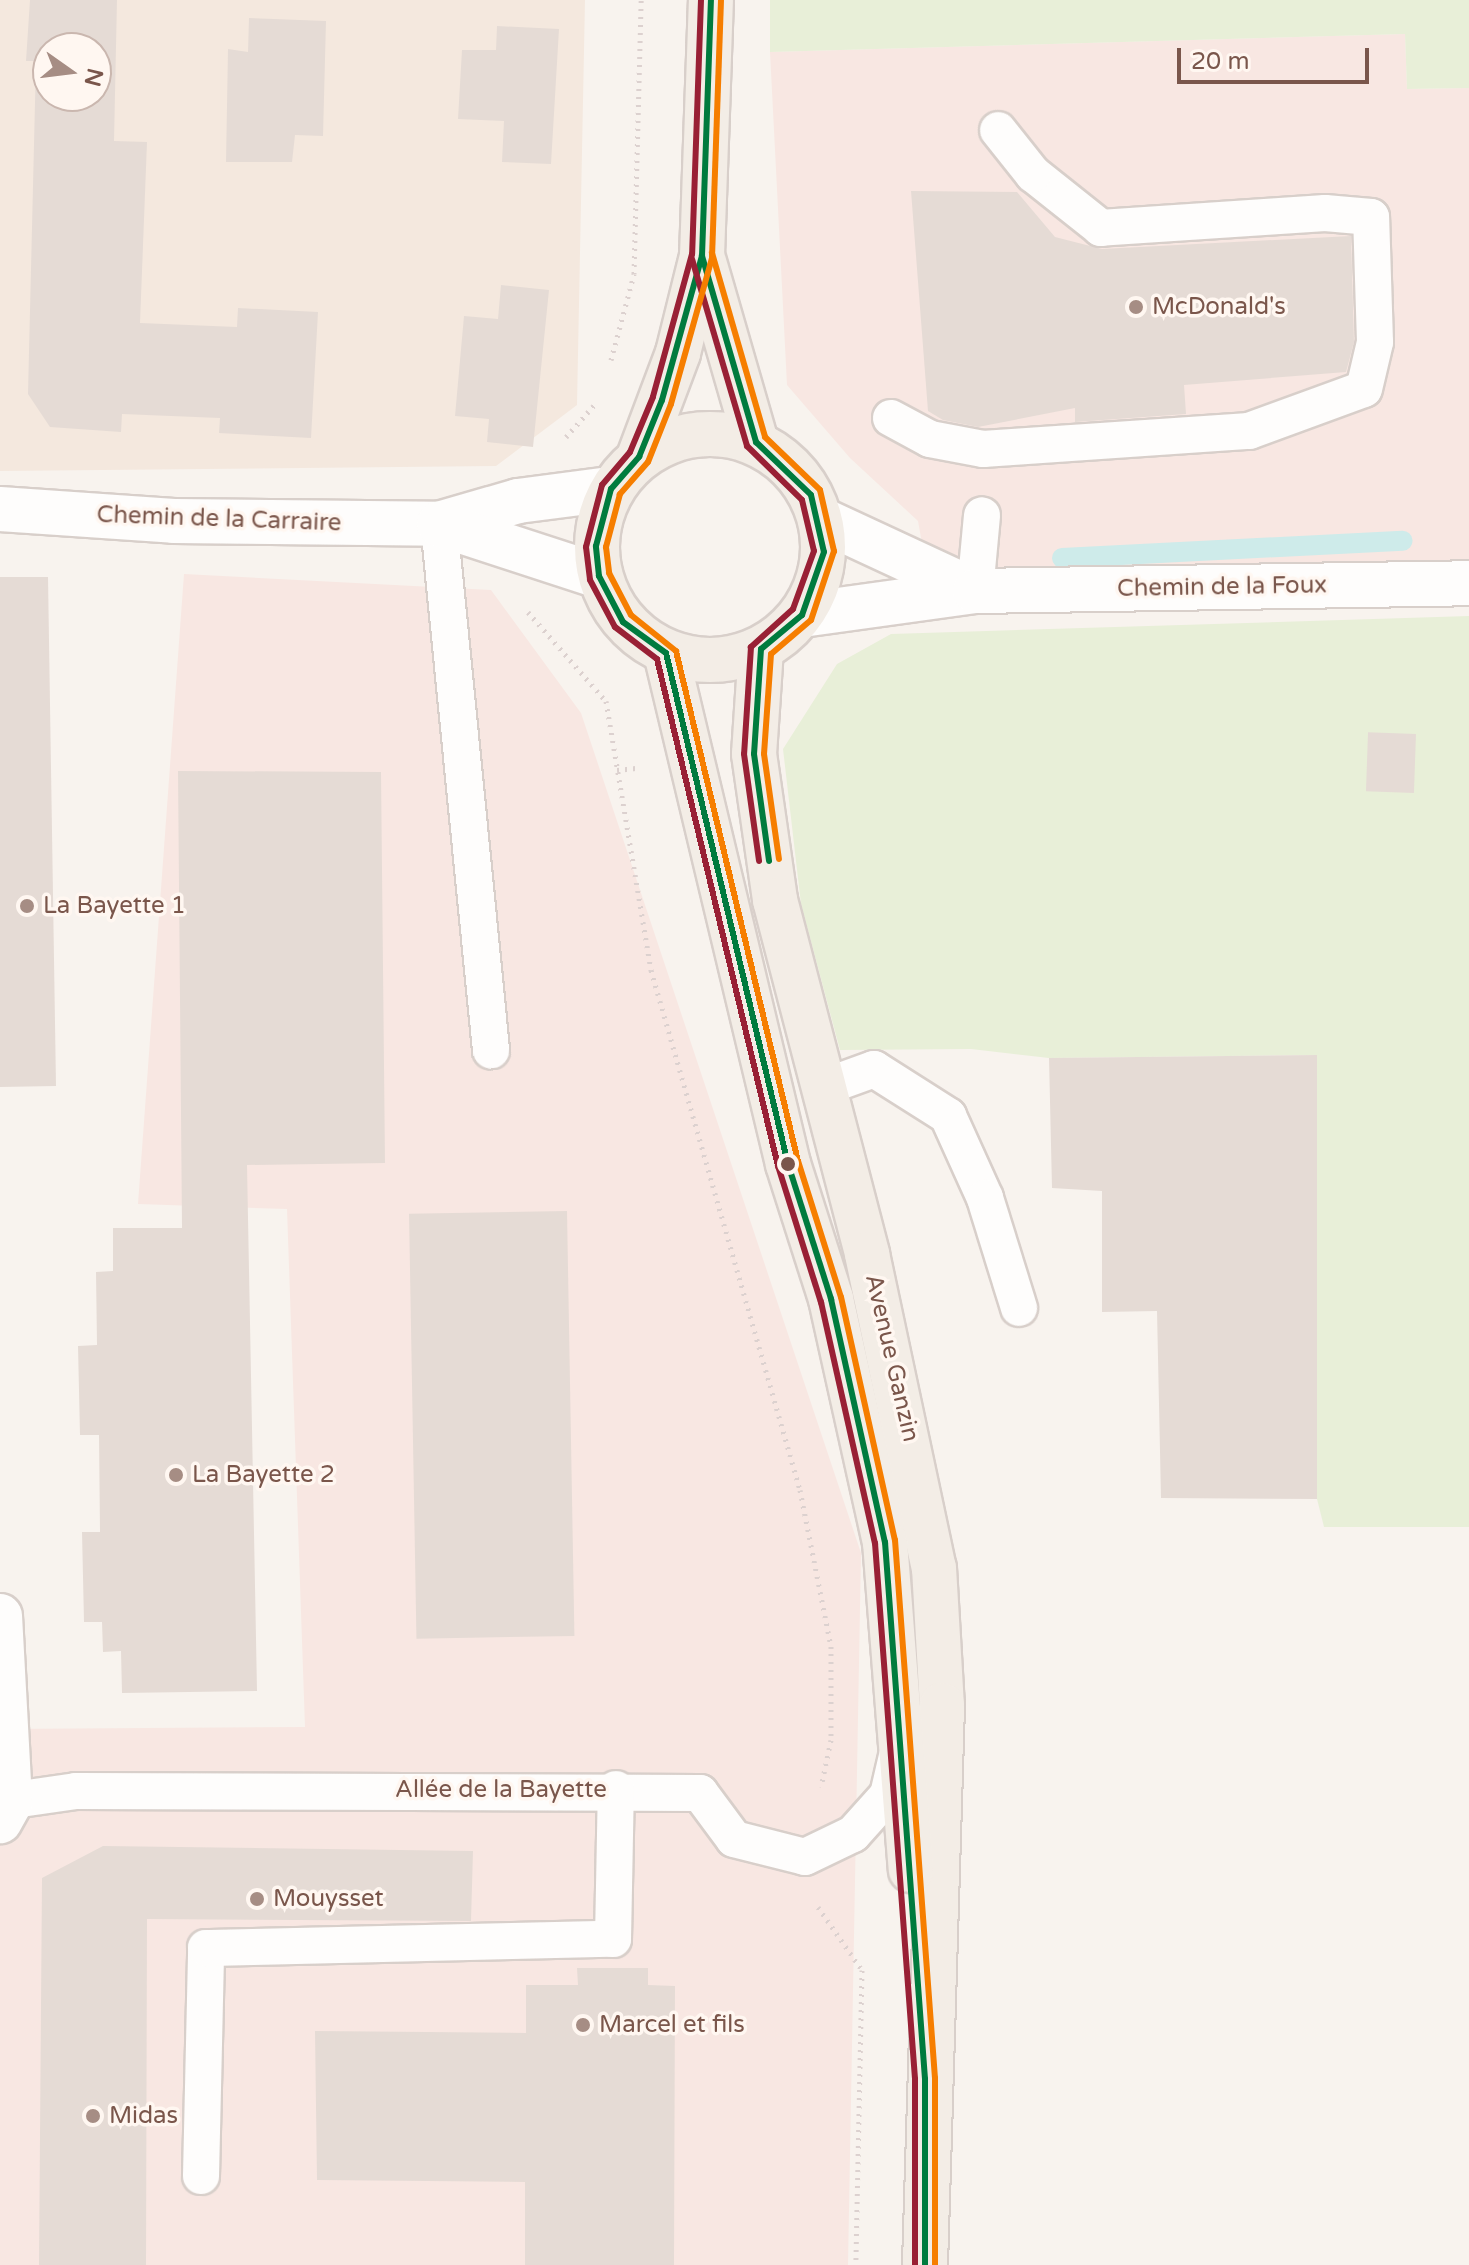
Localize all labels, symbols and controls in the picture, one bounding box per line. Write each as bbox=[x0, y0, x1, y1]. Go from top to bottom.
north arrow bbox=[32, 32, 112, 112]
scale bar bbox=[1181, 32, 1373, 82]
text: 20 m bbox=[1191, 47, 1249, 76]
text: N bbox=[79, 66, 108, 89]
place label: McDonald's bbox=[1152, 293, 1286, 321]
marker: McDonald's bbox=[1127, 298, 1145, 316]
street label: Chemin de la Carraire bbox=[96, 500, 342, 538]
street label: Chemin de la Foux bbox=[1117, 571, 1327, 603]
place label: La Bayette 1 bbox=[43, 892, 186, 920]
marker: La Bayette 1 bbox=[18, 897, 36, 915]
unlabelled marker bbox=[780, 1156, 796, 1172]
street label: Avenue Ganzin bbox=[859, 1271, 925, 1445]
place label: La Bayette 2 bbox=[192, 1461, 335, 1489]
marker: La Bayette 2 bbox=[167, 1466, 185, 1484]
street label: Allée de la Bayette bbox=[395, 1776, 607, 1804]
place label: Mouysset bbox=[273, 1885, 384, 1913]
marker: Mouysset bbox=[248, 1890, 266, 1908]
place label: Marcel et fils bbox=[599, 2011, 745, 2039]
marker: Marcel et fils bbox=[574, 2016, 592, 2034]
place label: Midas bbox=[109, 2102, 178, 2130]
marker: Midas bbox=[84, 2107, 102, 2125]

